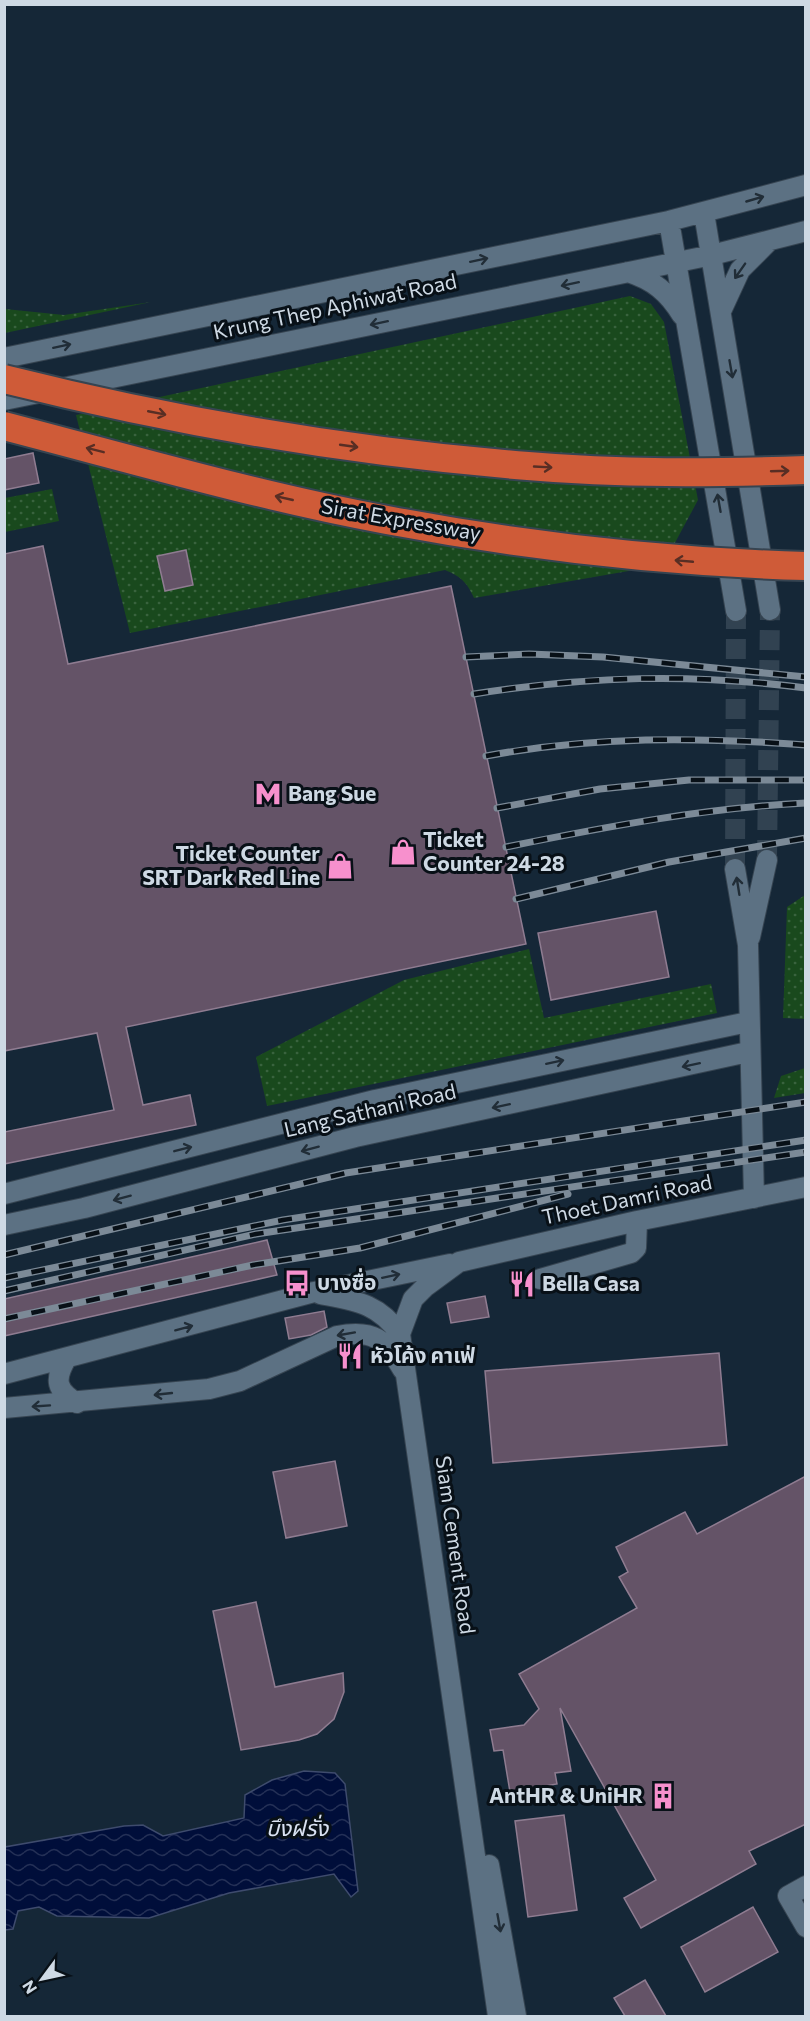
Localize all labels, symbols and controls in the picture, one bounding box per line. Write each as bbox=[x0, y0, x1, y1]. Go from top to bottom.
one-way arrow bbox=[745, 193, 764, 204]
one-way arrow bbox=[469, 254, 488, 265]
one-way arrow bbox=[734, 262, 746, 279]
street label: Krung Thep Aphiwat Road bbox=[211, 267, 459, 344]
one-way arrow bbox=[561, 278, 580, 290]
one-way arrow bbox=[370, 318, 390, 329]
one-way arrow bbox=[52, 340, 71, 351]
one-way arrow bbox=[726, 359, 737, 378]
one-way arrow bbox=[146, 408, 166, 419]
one-way arrow bbox=[339, 440, 358, 451]
one-way arrow bbox=[86, 443, 105, 455]
one-way arrow bbox=[532, 462, 552, 473]
one-way arrow bbox=[769, 465, 789, 477]
one-way arrow bbox=[275, 491, 294, 503]
street label: Sirat Expressway bbox=[319, 492, 483, 545]
one-way arrow bbox=[713, 494, 724, 513]
one-way arrow bbox=[675, 555, 695, 566]
metro station icon: Bang Sue bbox=[253, 779, 283, 809]
place label: Bang Sue bbox=[288, 780, 376, 805]
place label: Ticket Counter 24-28 bbox=[423, 826, 565, 875]
shop icon: Ticket Counter 24-28 bbox=[388, 837, 418, 867]
place label: Ticket Counter SRT Dark Red Line bbox=[142, 840, 320, 889]
shop icon: Ticket Counter SRT Dark Red Line bbox=[325, 851, 355, 881]
one-way arrow bbox=[733, 877, 744, 897]
one-way arrow bbox=[545, 1056, 564, 1067]
one-way arrow bbox=[682, 1060, 702, 1071]
street label: Lang Sathani Road bbox=[281, 1078, 458, 1141]
one-way arrow bbox=[491, 1101, 511, 1112]
one-way arrow bbox=[174, 1143, 193, 1154]
one-way arrow bbox=[301, 1144, 320, 1155]
street label: Thoet Damri Road bbox=[539, 1168, 714, 1229]
one-way arrow bbox=[113, 1193, 132, 1205]
bus stop icon: บางซื่อ bbox=[282, 1268, 312, 1298]
place label: บางซื่อ bbox=[317, 1268, 377, 1294]
restaurant icon: Bella Casa bbox=[507, 1269, 537, 1299]
one-way arrow bbox=[381, 1270, 401, 1281]
place label: Bella Casa bbox=[542, 1270, 640, 1295]
one-way arrow bbox=[174, 1322, 193, 1333]
one-way arrow bbox=[337, 1329, 357, 1340]
restaurant icon: หัวโค้ง คาเฟ่ bbox=[335, 1341, 365, 1371]
place label: หัวโค้ง คาเฟ่ bbox=[370, 1342, 475, 1367]
one-way arrow bbox=[153, 1389, 173, 1400]
one-way arrow bbox=[31, 1400, 51, 1411]
street label: Siam Cement Road bbox=[432, 1454, 481, 1635]
building icon: AntHR & UniHR bbox=[648, 1781, 678, 1811]
place label: AntHR & UniHR bbox=[489, 1782, 643, 1807]
water label: บึงฝรั่ง bbox=[266, 1814, 329, 1841]
one-way arrow bbox=[494, 1912, 505, 1932]
north arrow bbox=[12, 1949, 72, 2009]
text: N bbox=[18, 1977, 40, 1998]

